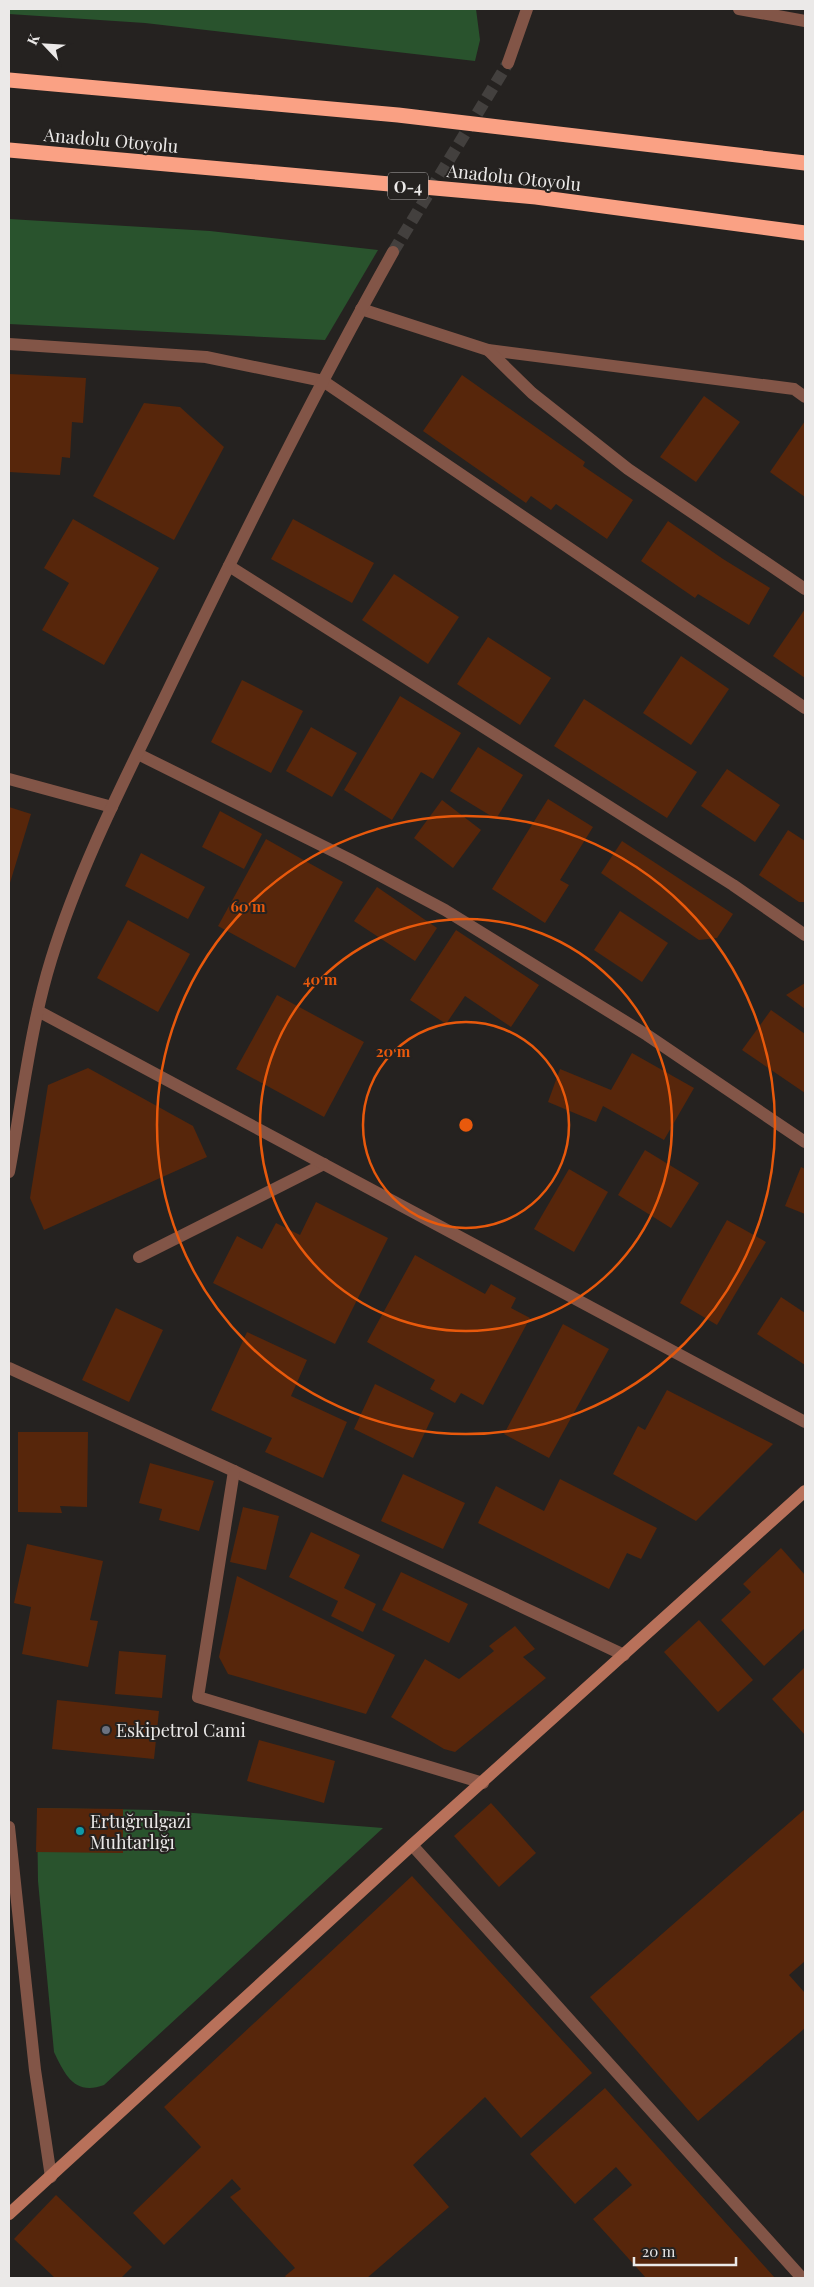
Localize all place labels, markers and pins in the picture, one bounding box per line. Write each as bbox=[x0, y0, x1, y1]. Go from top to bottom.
centre of rings bbox=[457, 1116, 475, 1134]
place label: Eskipetrol Cami bbox=[116, 1718, 246, 1742]
marker: Eskipetrol Cami bbox=[100, 1724, 112, 1736]
place label: Ertuğrulgazi Muhtarlığı bbox=[90, 1809, 191, 1854]
marker: Ertuğrulgazi Muhtarlığı bbox=[74, 1825, 86, 1837]

